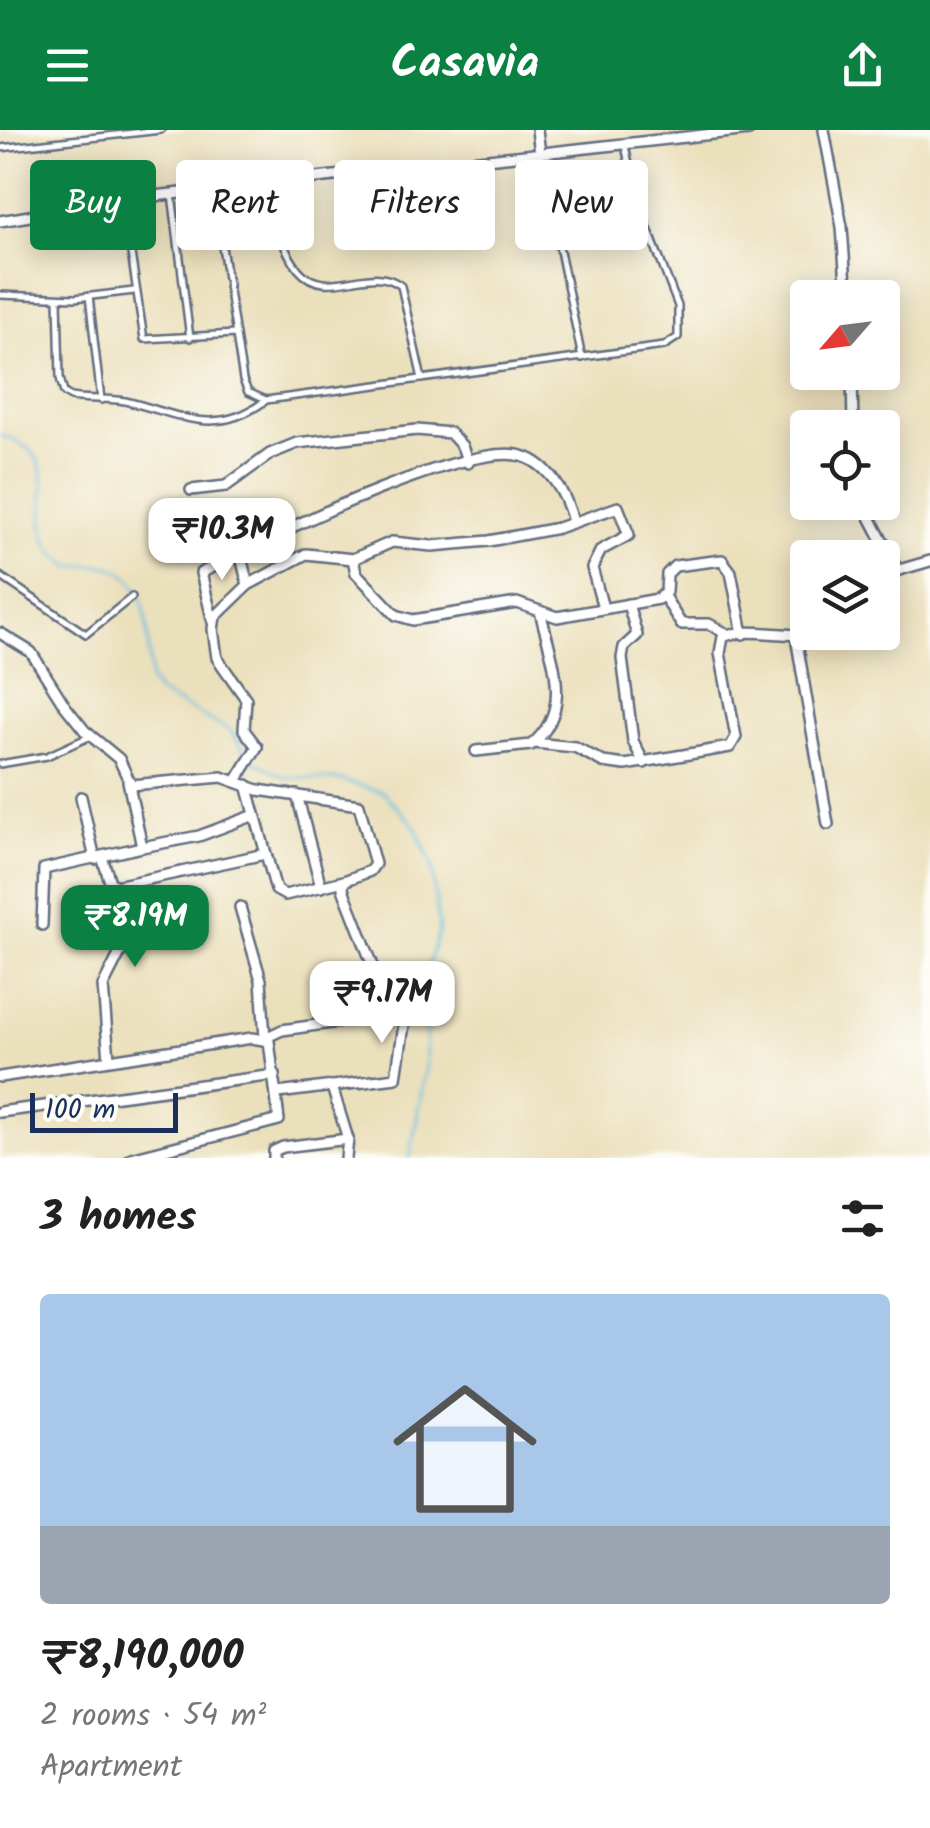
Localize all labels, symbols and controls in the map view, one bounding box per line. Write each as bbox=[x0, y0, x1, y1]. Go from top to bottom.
text: Casavia bbox=[391, 29, 539, 101]
icon: menu bbox=[40, 38, 95, 93]
icon: share bbox=[835, 38, 890, 93]
chip: Buy bbox=[30, 160, 156, 250]
chip: Rent bbox=[176, 160, 314, 250]
chip: Filters bbox=[334, 160, 495, 250]
chip: New bbox=[515, 160, 648, 250]
north arrow bbox=[790, 280, 900, 390]
map controls bbox=[790, 280, 900, 650]
button: locate bbox=[790, 410, 900, 520]
pin: ₹10.3M bbox=[141, 498, 303, 583]
text: ₹10.3M bbox=[170, 505, 274, 556]
button: layers bbox=[790, 540, 900, 650]
pin: ₹8.19M bbox=[54, 885, 216, 970]
text: ₹8.19M bbox=[83, 892, 187, 943]
pin: ₹9.17M bbox=[301, 961, 463, 1046]
text: ₹9.17M bbox=[332, 968, 432, 1019]
scale bar bbox=[30, 1088, 178, 1133]
text: 100 m bbox=[45, 1088, 115, 1133]
text: 3 homes bbox=[40, 1185, 196, 1252]
icon: filters bbox=[835, 1191, 890, 1246]
icon: home bbox=[375, 1359, 555, 1539]
text: ₹8,190,000 bbox=[40, 1624, 243, 1691]
text: 2 rooms · 54 m² bbox=[40, 1691, 266, 1742]
text: Apartment bbox=[40, 1742, 182, 1793]

